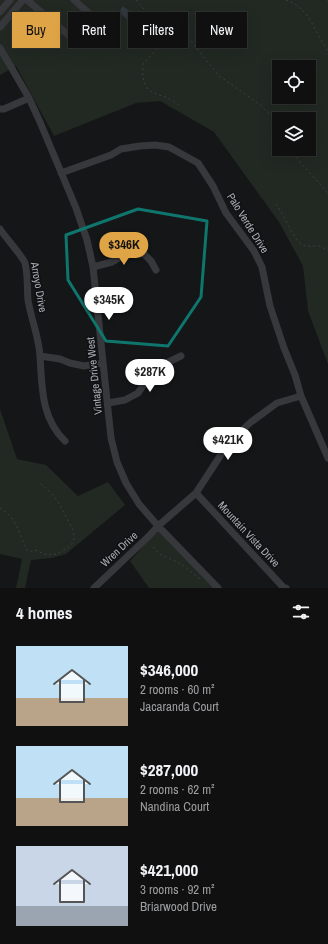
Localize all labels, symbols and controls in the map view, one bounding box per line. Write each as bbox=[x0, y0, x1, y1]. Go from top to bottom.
chip: Buy bbox=[12, 12, 60, 48]
chip: Rent bbox=[68, 12, 120, 48]
chip: Filters bbox=[128, 12, 188, 48]
chip: New bbox=[196, 12, 247, 48]
map controls bbox=[272, 60, 316, 156]
button: locate bbox=[272, 60, 316, 104]
button: layers bbox=[272, 112, 316, 156]
street label: Palo Verde Drive bbox=[224, 190, 272, 256]
pin: $346K bbox=[96, 232, 152, 266]
text: $346K bbox=[108, 236, 140, 253]
street label: Arroyo Drive bbox=[28, 260, 50, 313]
pin: $345K bbox=[81, 287, 137, 321]
text: $345K bbox=[93, 291, 125, 308]
street label: Vintage Drive West bbox=[83, 336, 105, 415]
pin: $287K bbox=[122, 359, 178, 393]
text: $287K bbox=[134, 363, 166, 380]
pin: $421K bbox=[200, 427, 256, 461]
text: $421K bbox=[212, 431, 244, 448]
street label: Mountain Vista Drive bbox=[215, 498, 283, 570]
street label: Wren Drive bbox=[98, 528, 140, 570]
text: 4 homes bbox=[16, 601, 73, 624]
icon: filters bbox=[290, 601, 312, 623]
text: $346,000 bbox=[140, 658, 198, 681]
icon: home bbox=[48, 662, 96, 710]
text: 2 rooms · 60 m² bbox=[140, 681, 215, 698]
text: Jacaranda Court bbox=[140, 698, 219, 715]
text: $287,000 bbox=[140, 758, 198, 781]
icon: home bbox=[48, 762, 96, 810]
text: 2 rooms · 62 m² bbox=[140, 781, 215, 798]
text: Nandina Court bbox=[140, 798, 209, 815]
text: $421,000 bbox=[140, 858, 198, 881]
icon: home bbox=[48, 862, 96, 910]
text: 3 rooms · 92 m² bbox=[140, 881, 215, 898]
text: Briarwood Drive bbox=[140, 898, 217, 915]

